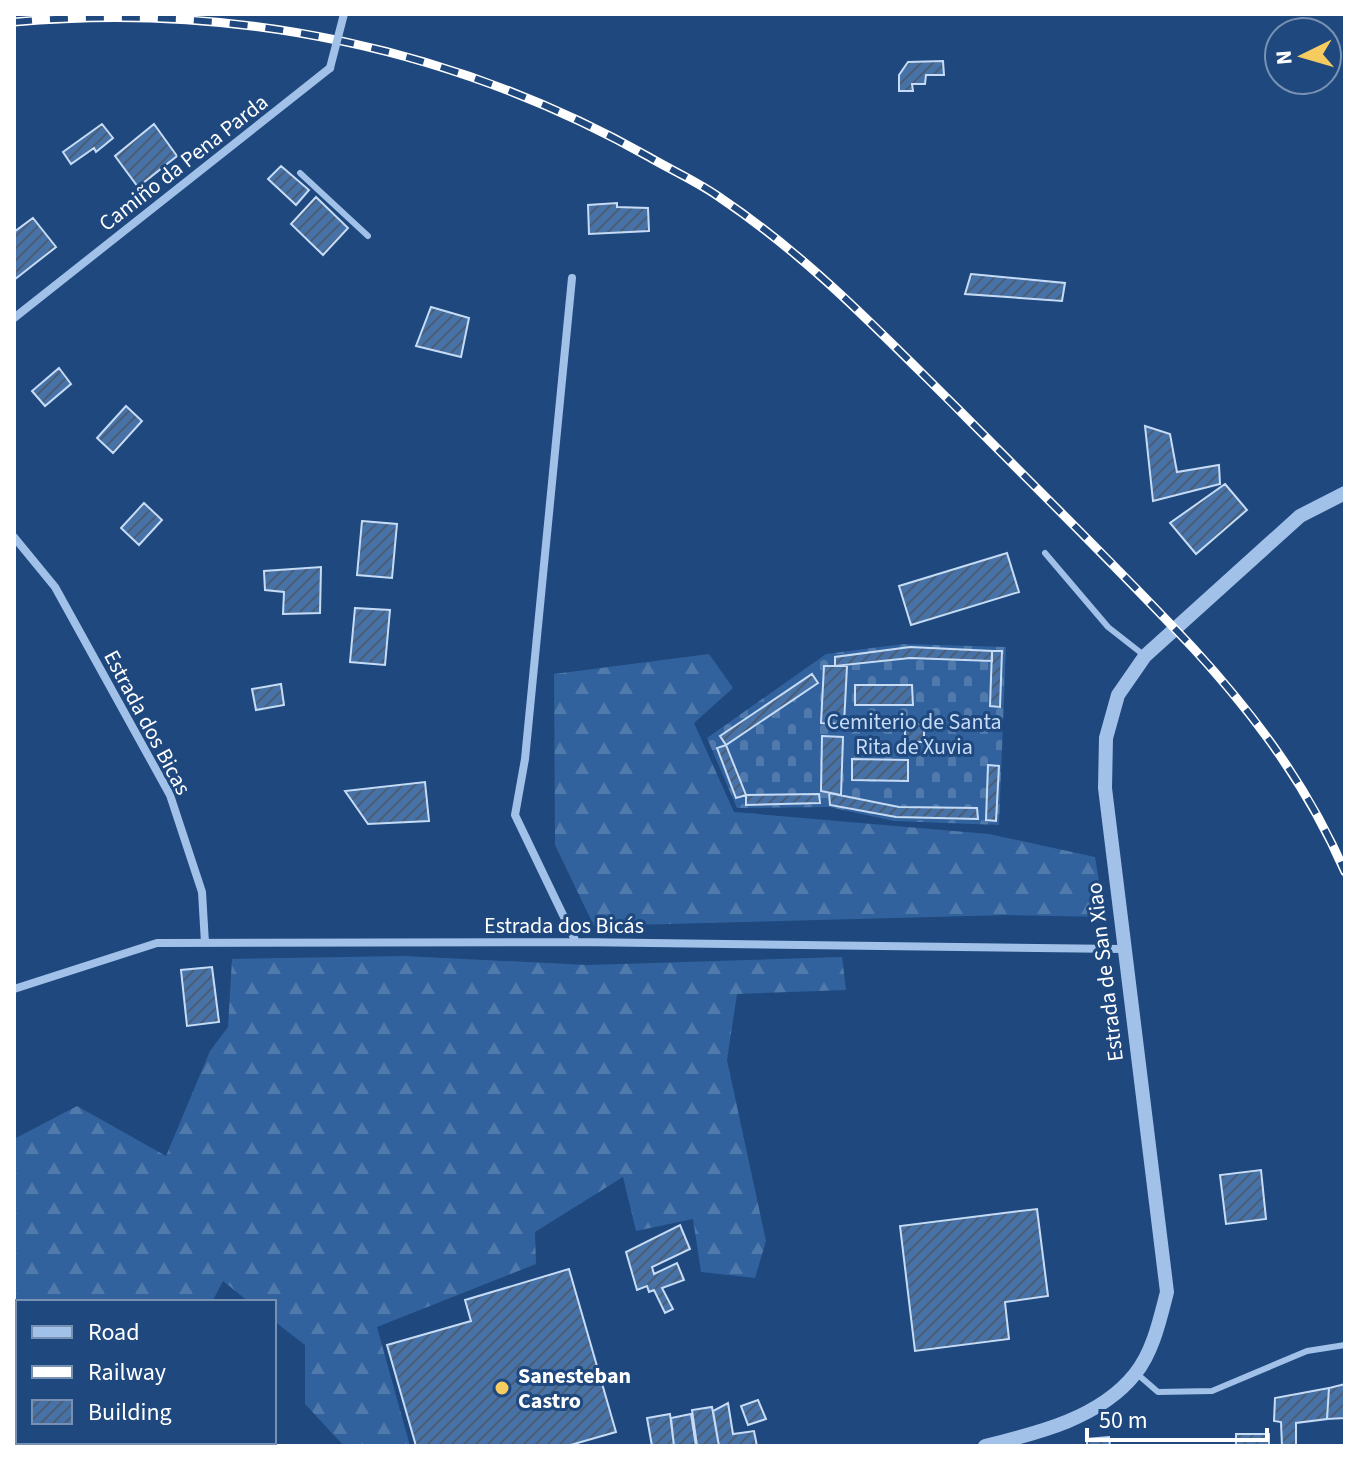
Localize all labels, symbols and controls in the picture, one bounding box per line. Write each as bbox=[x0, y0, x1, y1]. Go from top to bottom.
north arrow bbox=[1263, 16, 1343, 96]
text: N bbox=[1267, 49, 1301, 66]
street label: Camiño da Pena Parda bbox=[92, 86, 275, 239]
street label: Estrada dos Bicas bbox=[95, 644, 199, 801]
park label: Cemiterio de Santa Rita de Xuvia bbox=[827, 706, 1002, 763]
street label: Estrada de San Xiao bbox=[1078, 880, 1132, 1063]
street label: Estrada dos Bicás bbox=[484, 910, 644, 942]
legend bbox=[16, 1300, 276, 1444]
text: Road bbox=[88, 1315, 140, 1350]
text: Railway bbox=[88, 1355, 166, 1390]
place label: Sanesteban Castro bbox=[518, 1360, 631, 1417]
marker: Sanesteban Castro bbox=[493, 1379, 511, 1397]
scale bar bbox=[1087, 1392, 1267, 1442]
text: Building bbox=[88, 1395, 172, 1430]
text: 50 m bbox=[1099, 1403, 1148, 1438]

